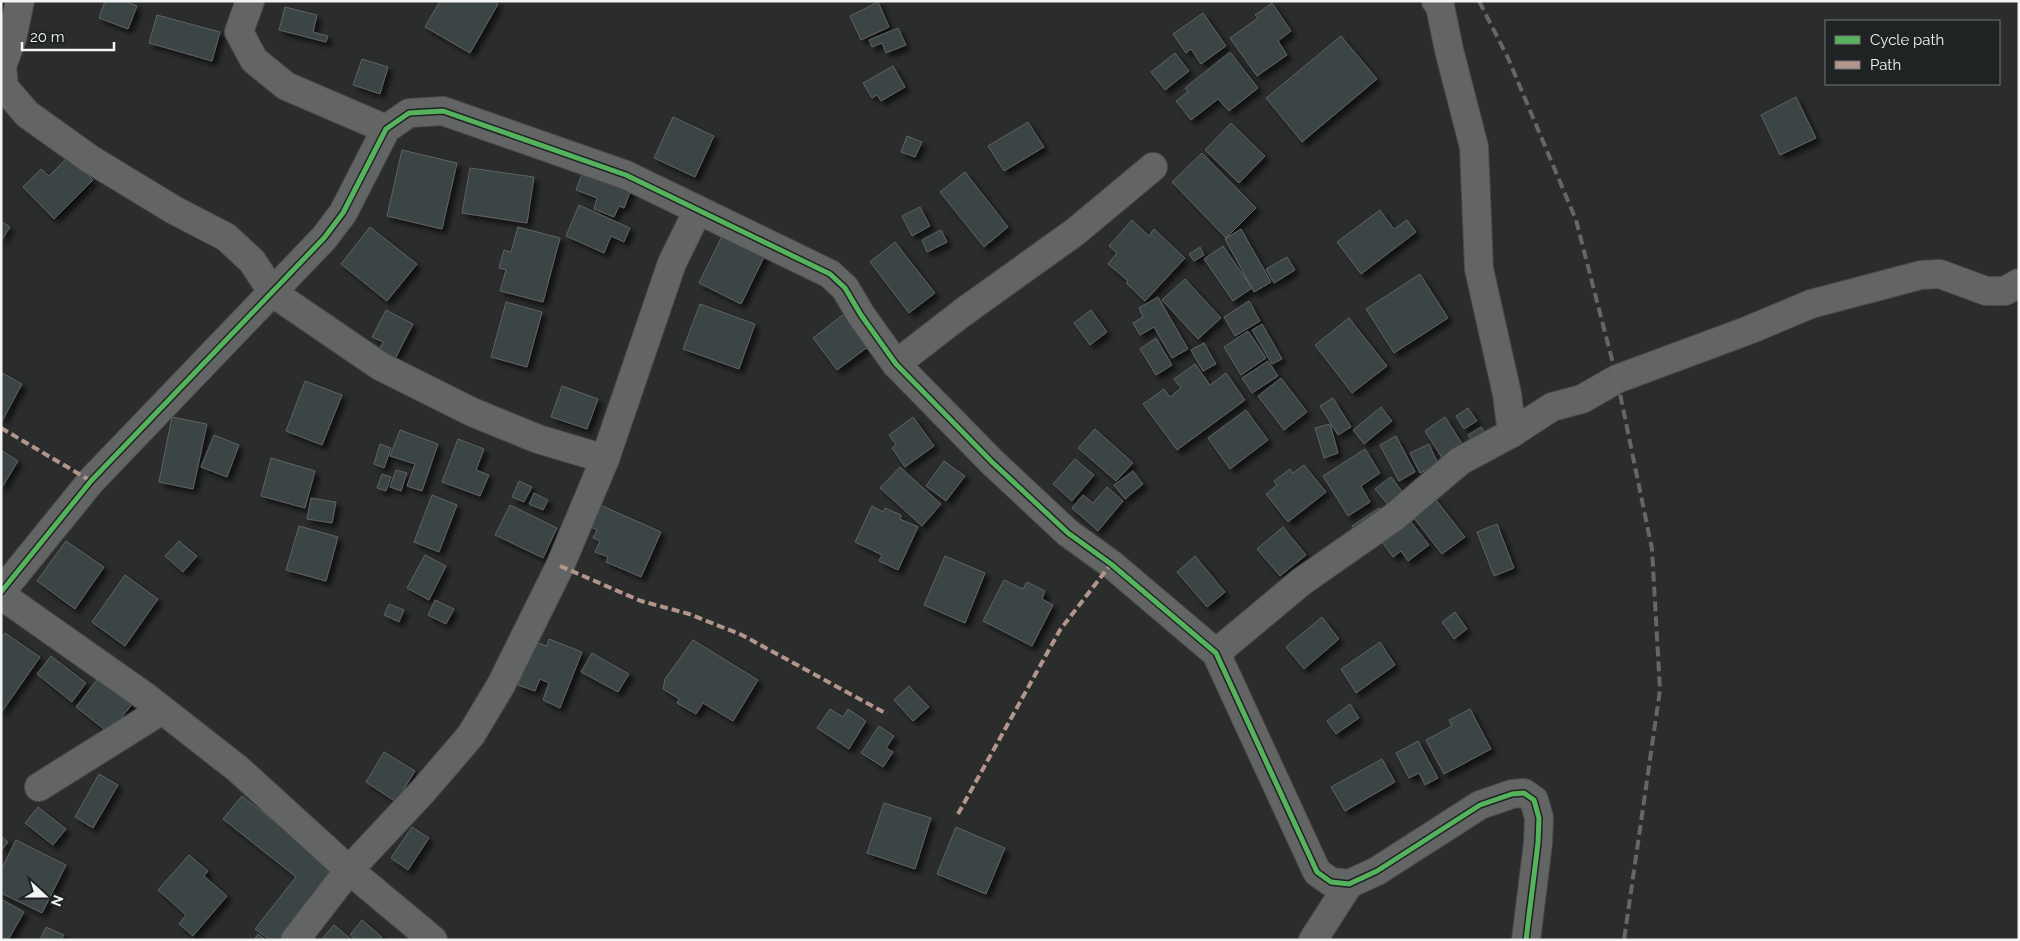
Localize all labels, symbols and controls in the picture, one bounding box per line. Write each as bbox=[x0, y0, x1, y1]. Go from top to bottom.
scale bar bbox=[22, 20, 115, 52]
legend bbox=[1825, 20, 2000, 85]
text: 20 m bbox=[30, 28, 65, 46]
text: Cycle path bbox=[1870, 31, 1944, 49]
text: Path bbox=[1870, 56, 1901, 74]
north arrow bbox=[20, 871, 70, 921]
text: N bbox=[48, 893, 67, 909]

